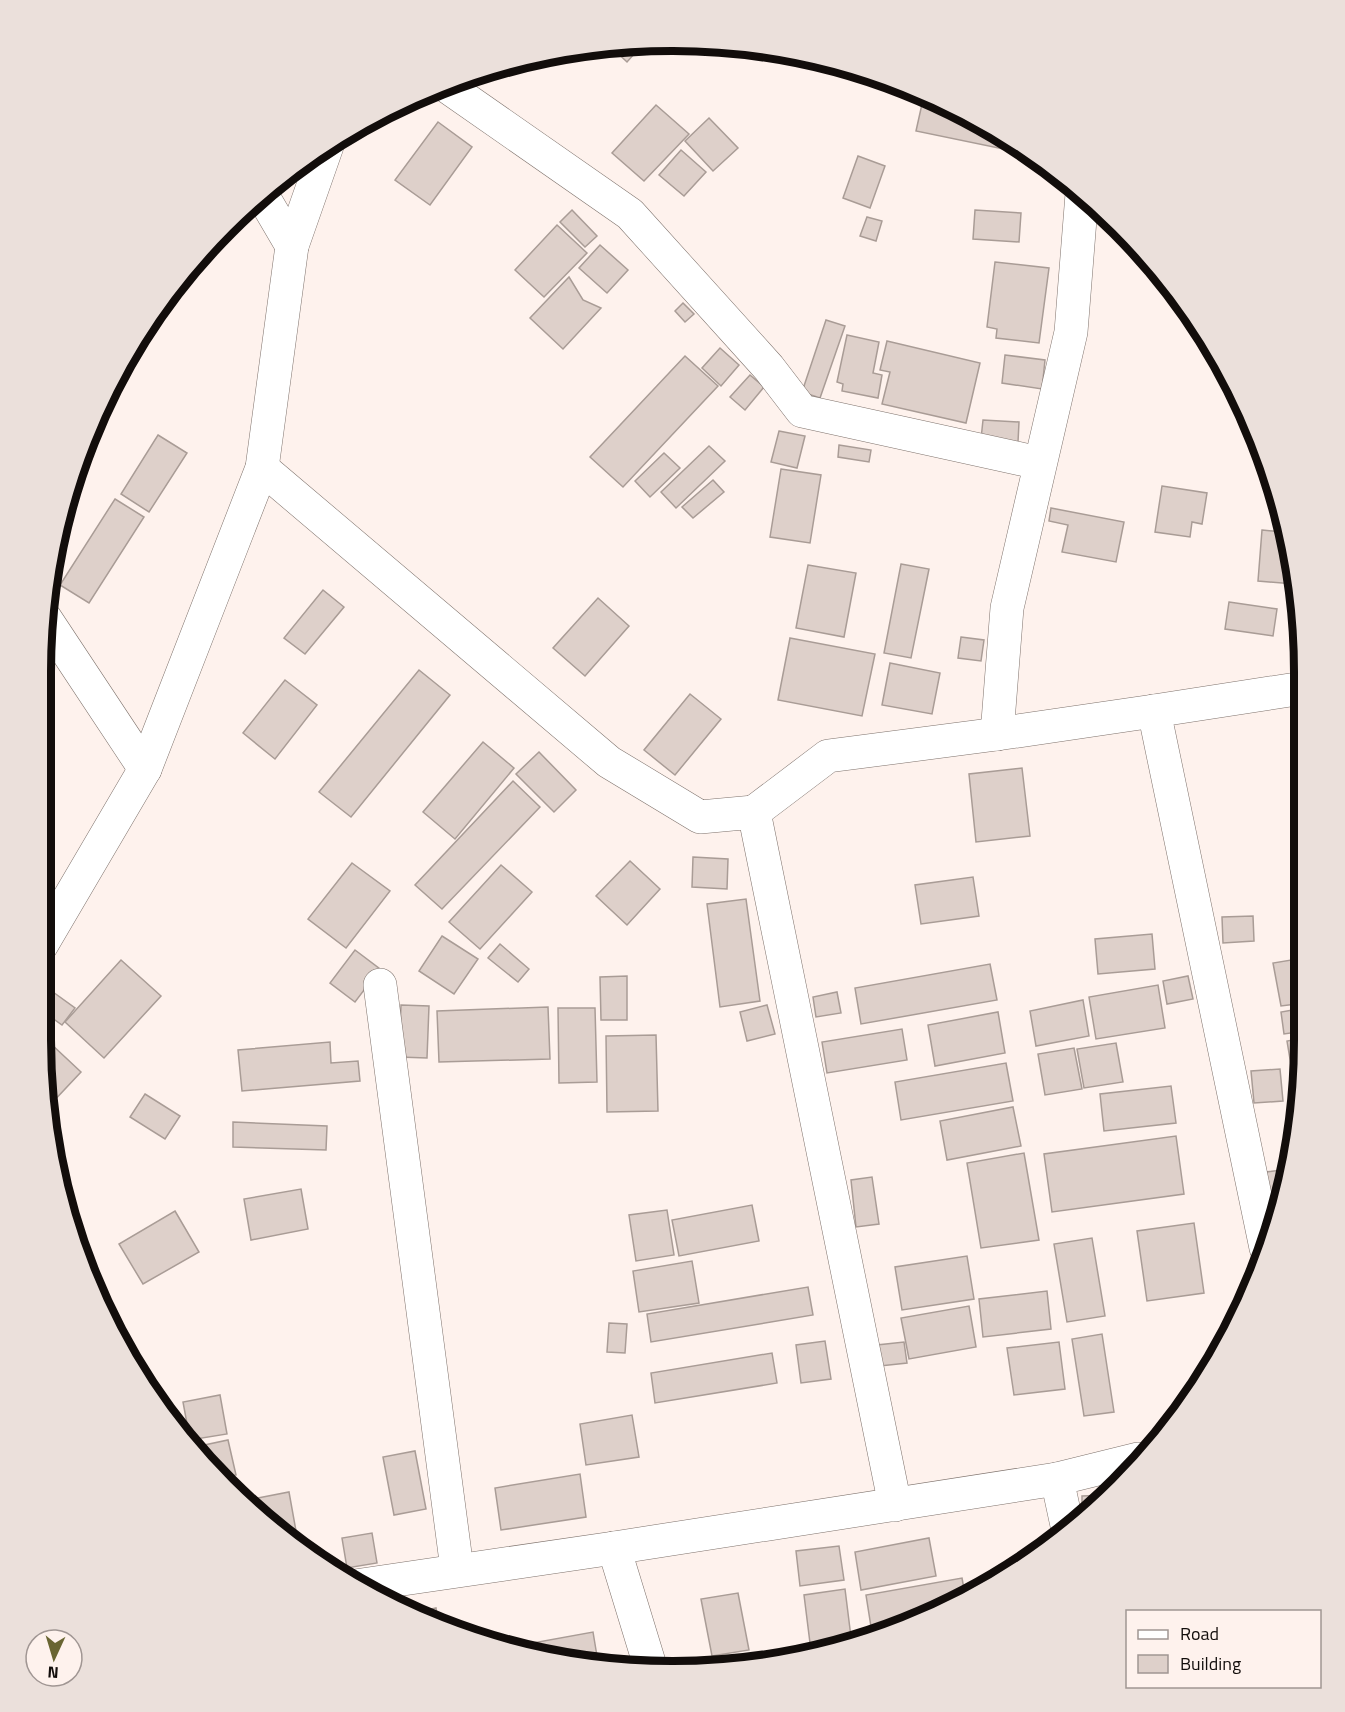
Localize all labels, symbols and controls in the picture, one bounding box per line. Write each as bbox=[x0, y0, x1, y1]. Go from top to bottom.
legend bbox=[1126, 1610, 1321, 1688]
text: Road bbox=[1180, 1620, 1219, 1647]
north arrow bbox=[24, 1628, 84, 1688]
text: Building bbox=[1180, 1650, 1241, 1677]
text: N bbox=[47, 1661, 59, 1685]

